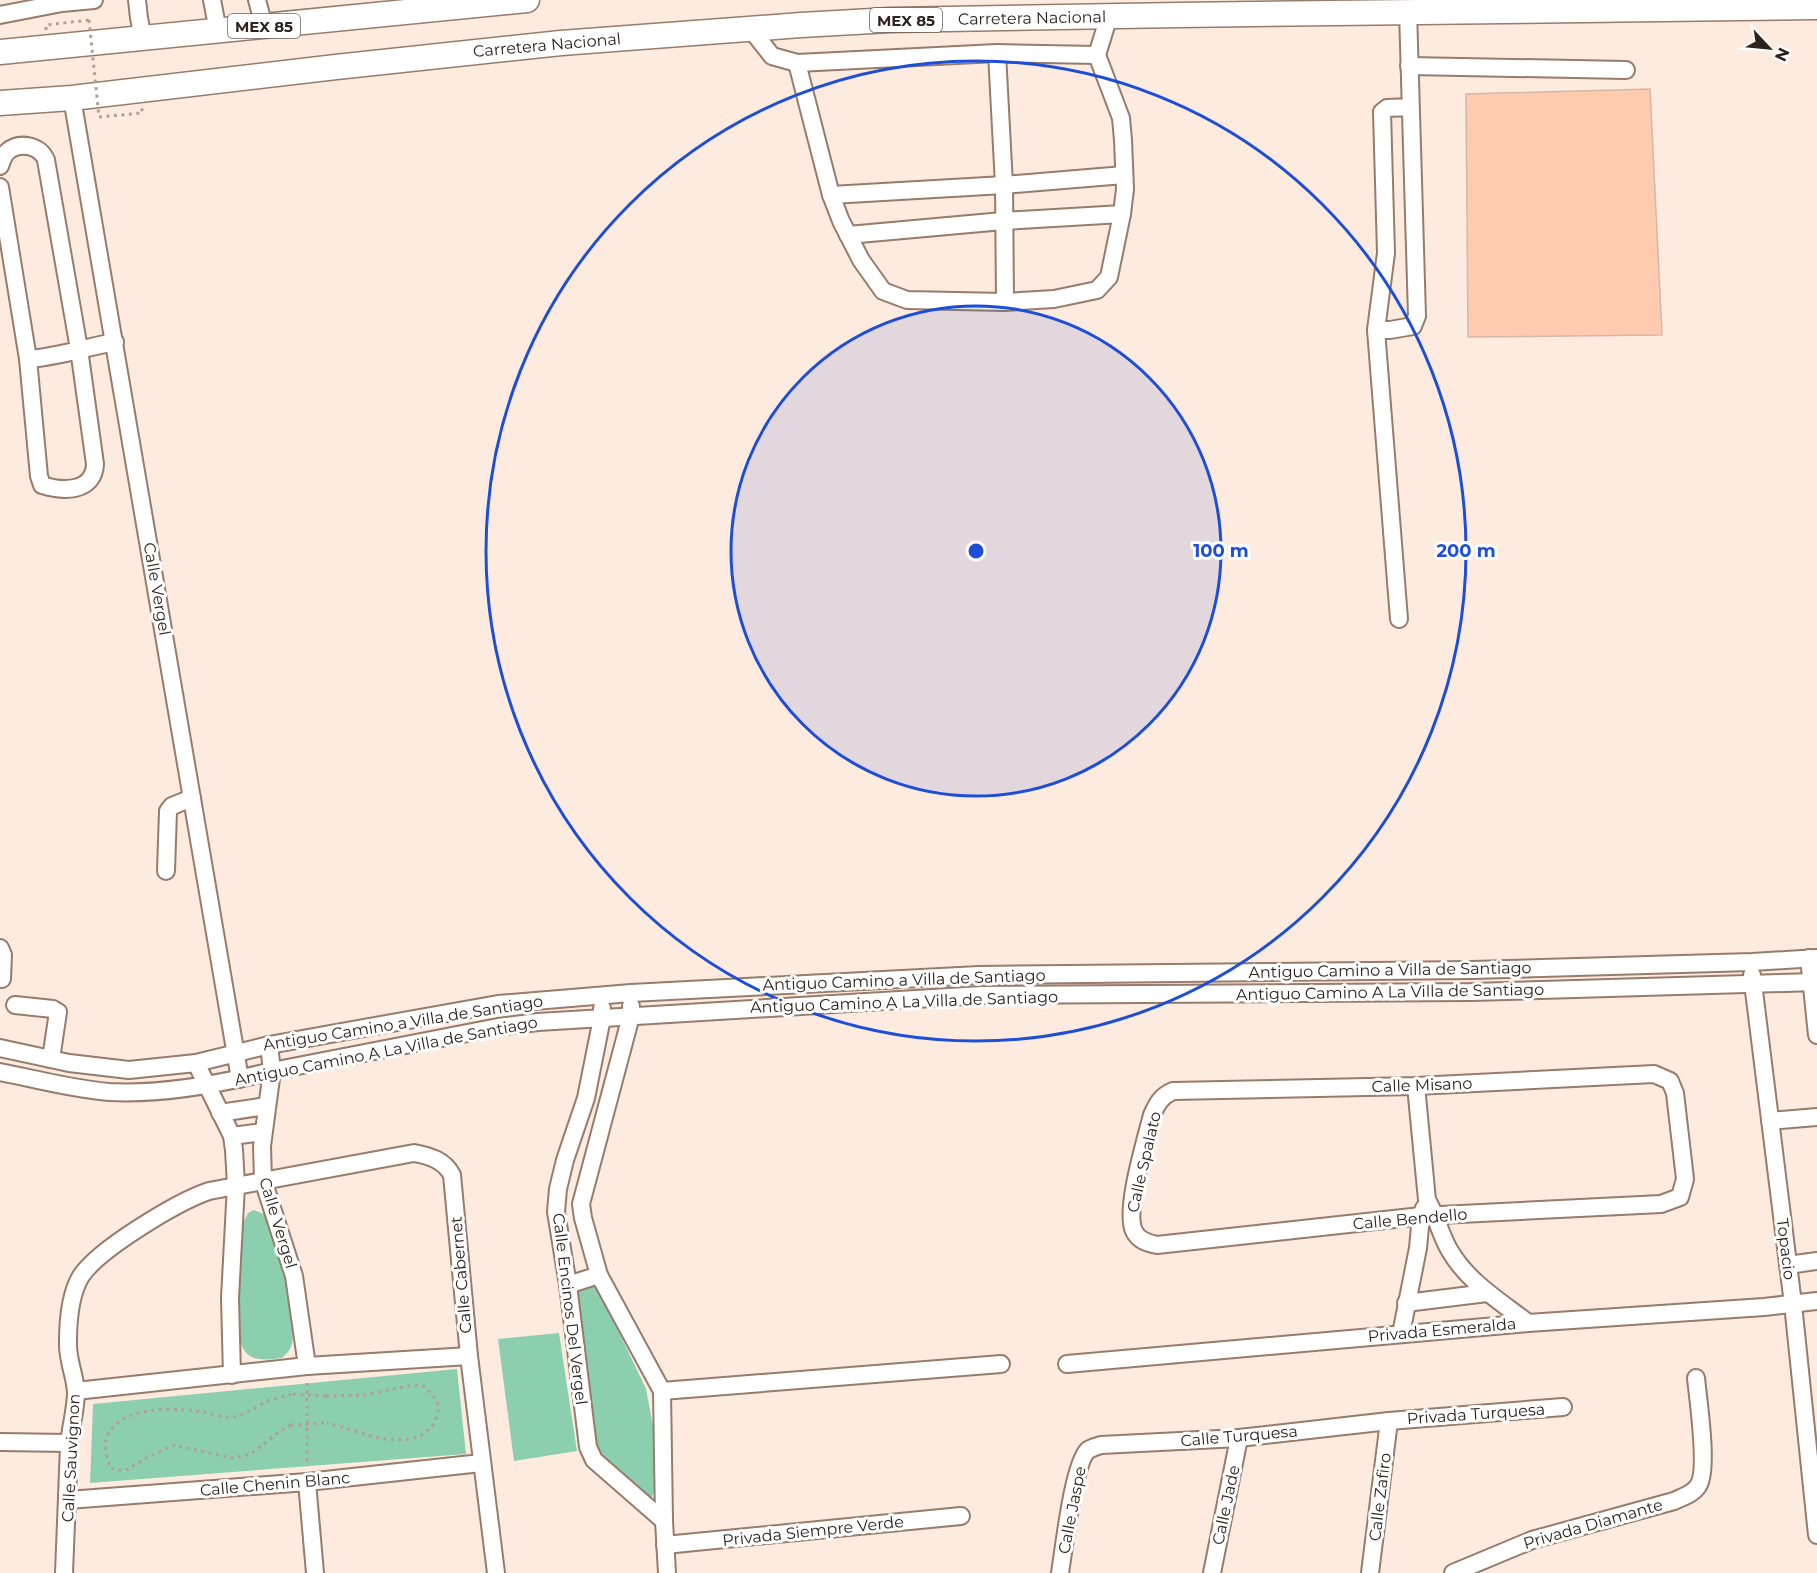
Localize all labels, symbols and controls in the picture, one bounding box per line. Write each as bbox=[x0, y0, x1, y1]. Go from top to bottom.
street label: Carretera Nacional bbox=[958, 7, 1106, 29]
road number: MEX 85 bbox=[870, 8, 942, 32]
road number: MEX 85 bbox=[228, 14, 300, 38]
north arrow bbox=[1739, 18, 1799, 78]
street label: Carretera Nacional bbox=[472, 29, 622, 61]
text: N bbox=[1771, 44, 1793, 64]
text: 100 m bbox=[1193, 540, 1249, 562]
text: 200 m bbox=[1436, 540, 1496, 562]
street label: Calle Vergel bbox=[139, 541, 175, 637]
centre of rings bbox=[966, 541, 986, 561]
street label: Antiguo Camino a Villa de Santiago bbox=[1248, 958, 1532, 982]
street label: Antiguo Camino a Villa de Santiago bbox=[762, 966, 1046, 994]
street label: Antiguo Camino A La Villa de Santiago bbox=[1236, 980, 1544, 1004]
street label: Antiguo Camino A La Villa de Santiago bbox=[750, 987, 1058, 1017]
street label: Antiguo Camino a Villa de Santiago bbox=[262, 991, 544, 1055]
street label: Antiguo Camino A La Villa de Santiago bbox=[233, 1012, 539, 1090]
street label: Calle Misano bbox=[1371, 1074, 1473, 1096]
street label: Calle Spalato bbox=[1123, 1110, 1165, 1214]
street label: Calle Vergel bbox=[255, 1175, 301, 1271]
street label: Calle Bendello bbox=[1352, 1205, 1468, 1233]
street label: Calle Encinos Del Vergel bbox=[549, 1212, 591, 1406]
street label: Calle Cabernet bbox=[446, 1215, 476, 1334]
street label: Topacio bbox=[1773, 1217, 1799, 1281]
street label: Privada Esmeralda bbox=[1367, 1314, 1517, 1346]
street label: Calle Sauvignon bbox=[58, 1393, 84, 1523]
street label: Privada Turquesa bbox=[1406, 1400, 1546, 1428]
street label: Calle Turquesa bbox=[1180, 1421, 1298, 1451]
street label: Calle Zafiro bbox=[1365, 1452, 1395, 1542]
street label: Calle Jade bbox=[1208, 1463, 1244, 1547]
street label: Calle Jaspe bbox=[1054, 1465, 1090, 1555]
street label: Calle Chenin Blanc bbox=[199, 1468, 351, 1500]
street label: Privada Diamante bbox=[1521, 1495, 1665, 1553]
street label: Privada Siempre Verde bbox=[721, 1512, 905, 1550]

